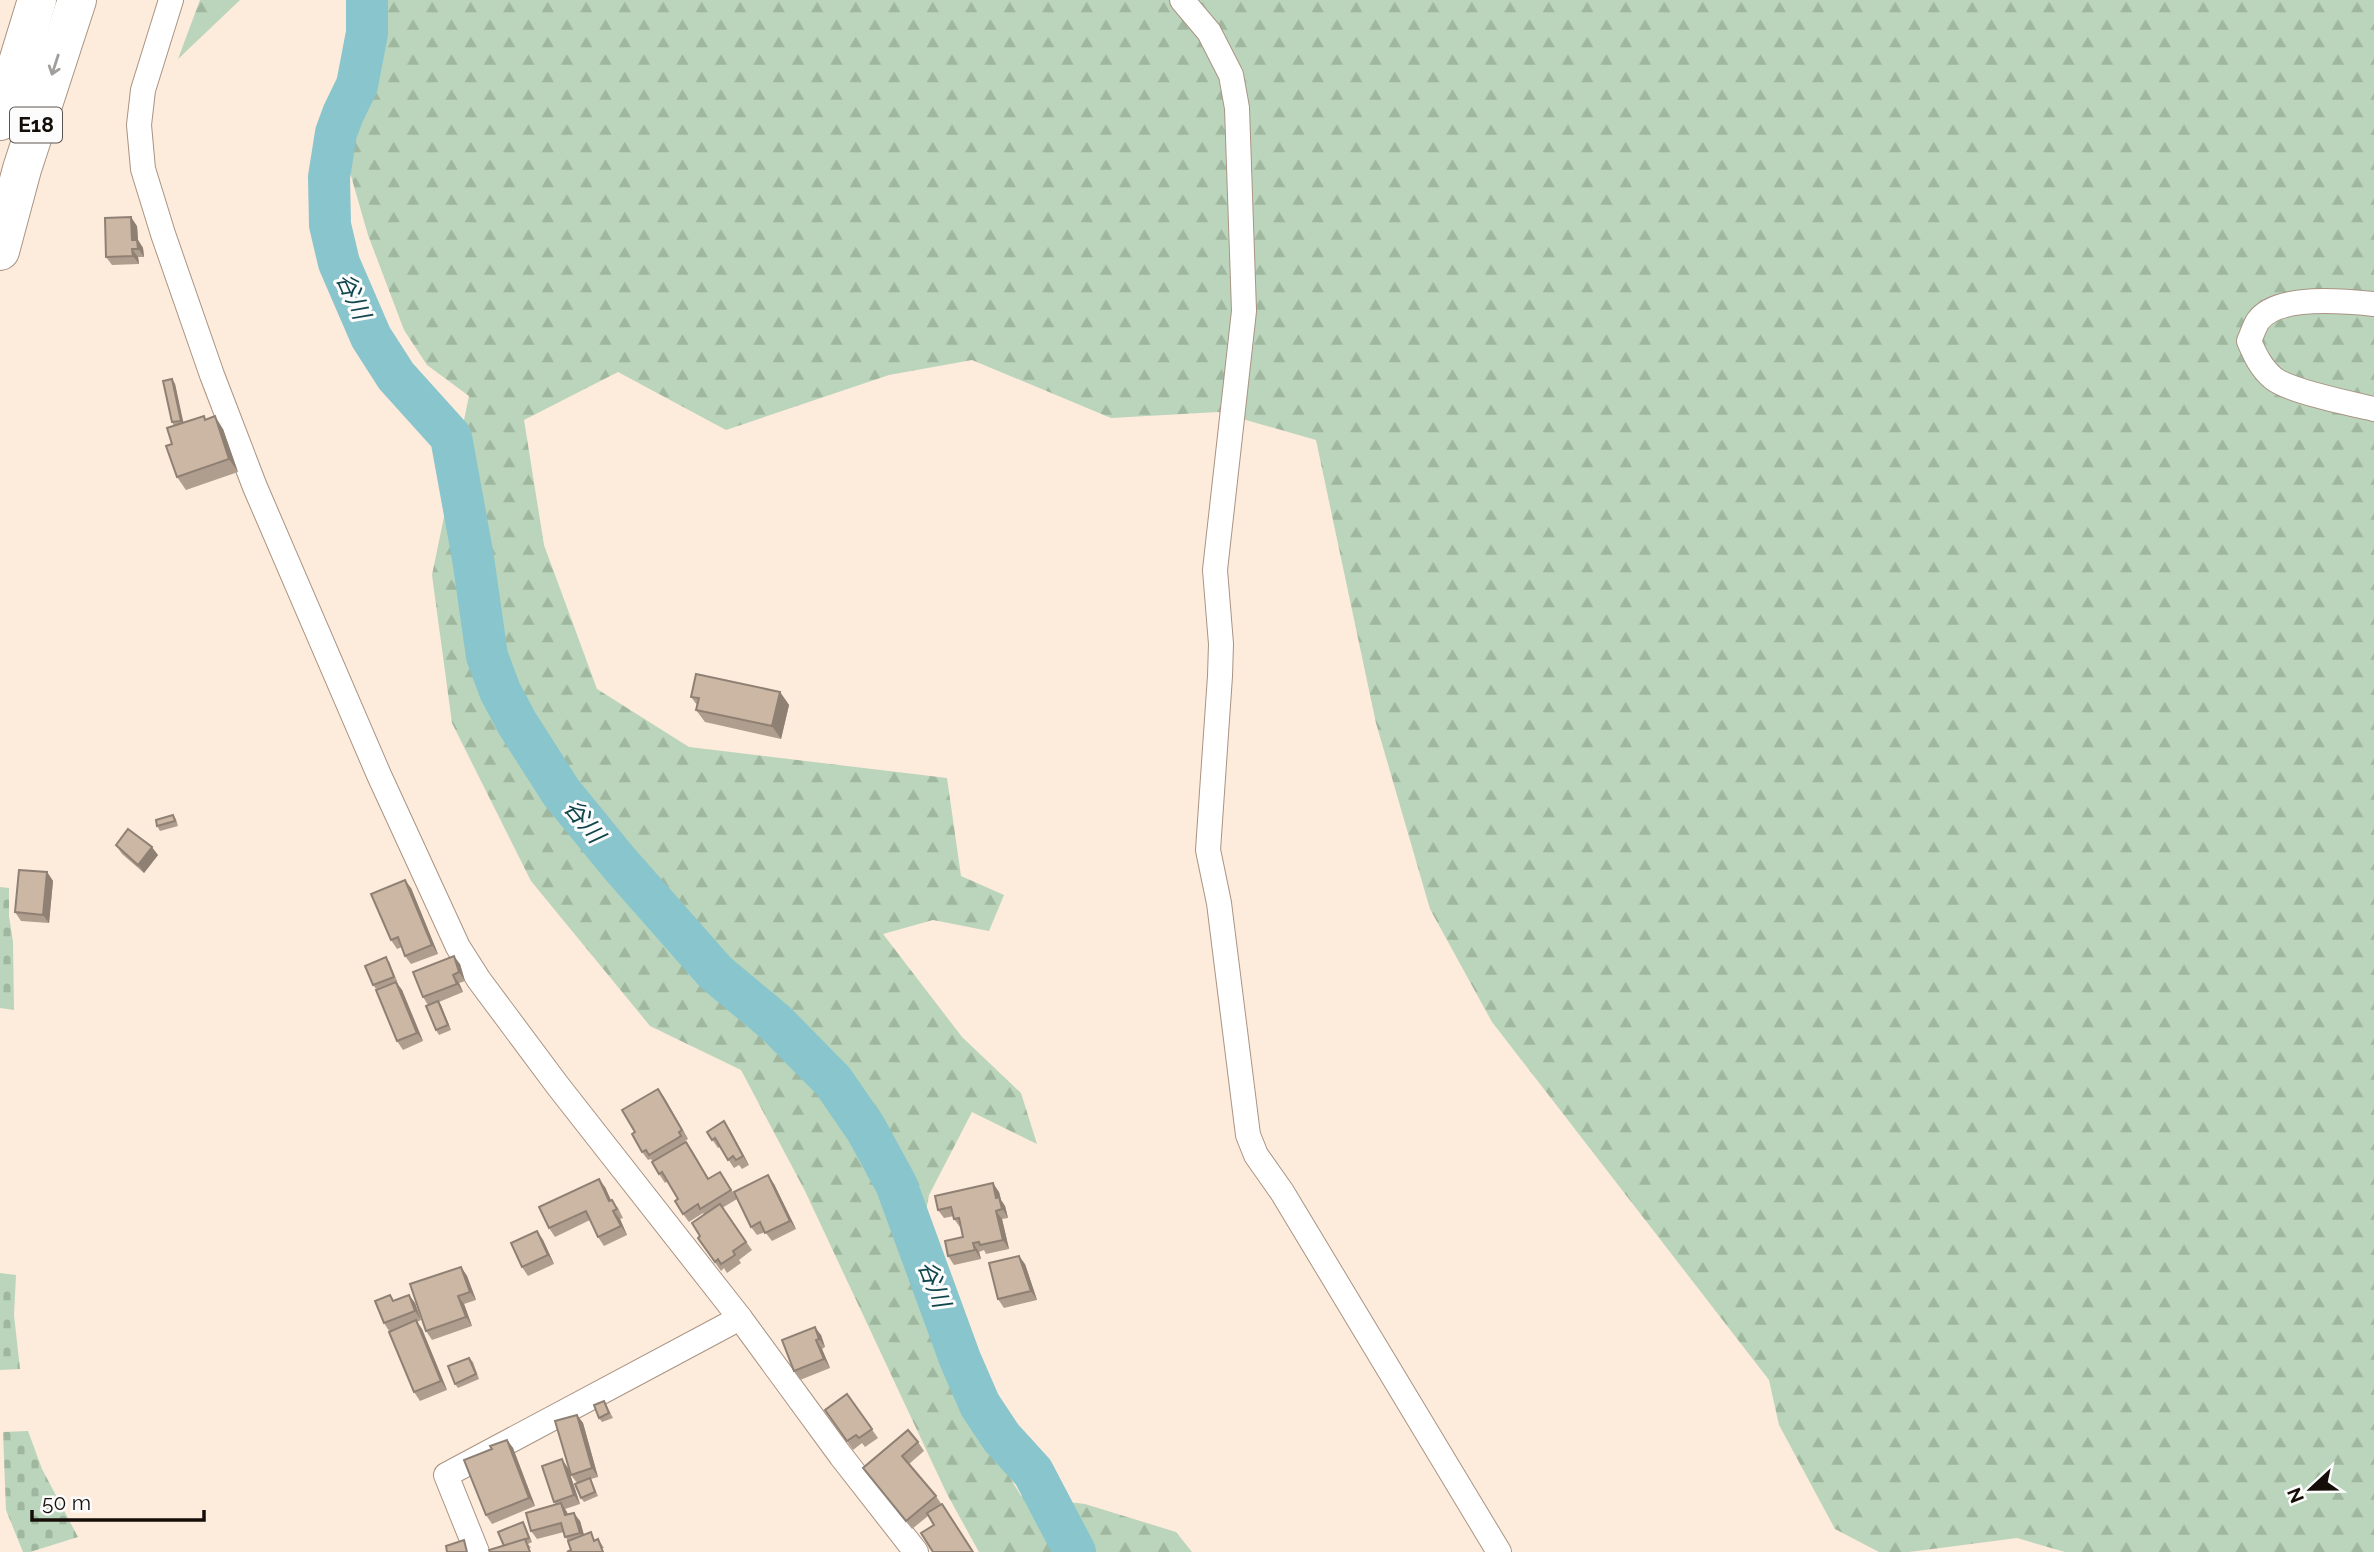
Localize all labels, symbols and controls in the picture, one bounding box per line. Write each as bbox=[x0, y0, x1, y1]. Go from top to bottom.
one-way arrow bbox=[48, 53, 60, 75]
road number: E18 bbox=[10, 108, 62, 142]
water label: 谷川 bbox=[330, 268, 378, 326]
water label: 谷川 bbox=[558, 793, 613, 851]
water label: 谷川 bbox=[912, 1256, 958, 1314]
north arrow bbox=[2276, 1454, 2346, 1524]
scale bar bbox=[32, 1478, 203, 1522]
text: N bbox=[2282, 1485, 2308, 1506]
text: 50 m bbox=[42, 1490, 91, 1515]

